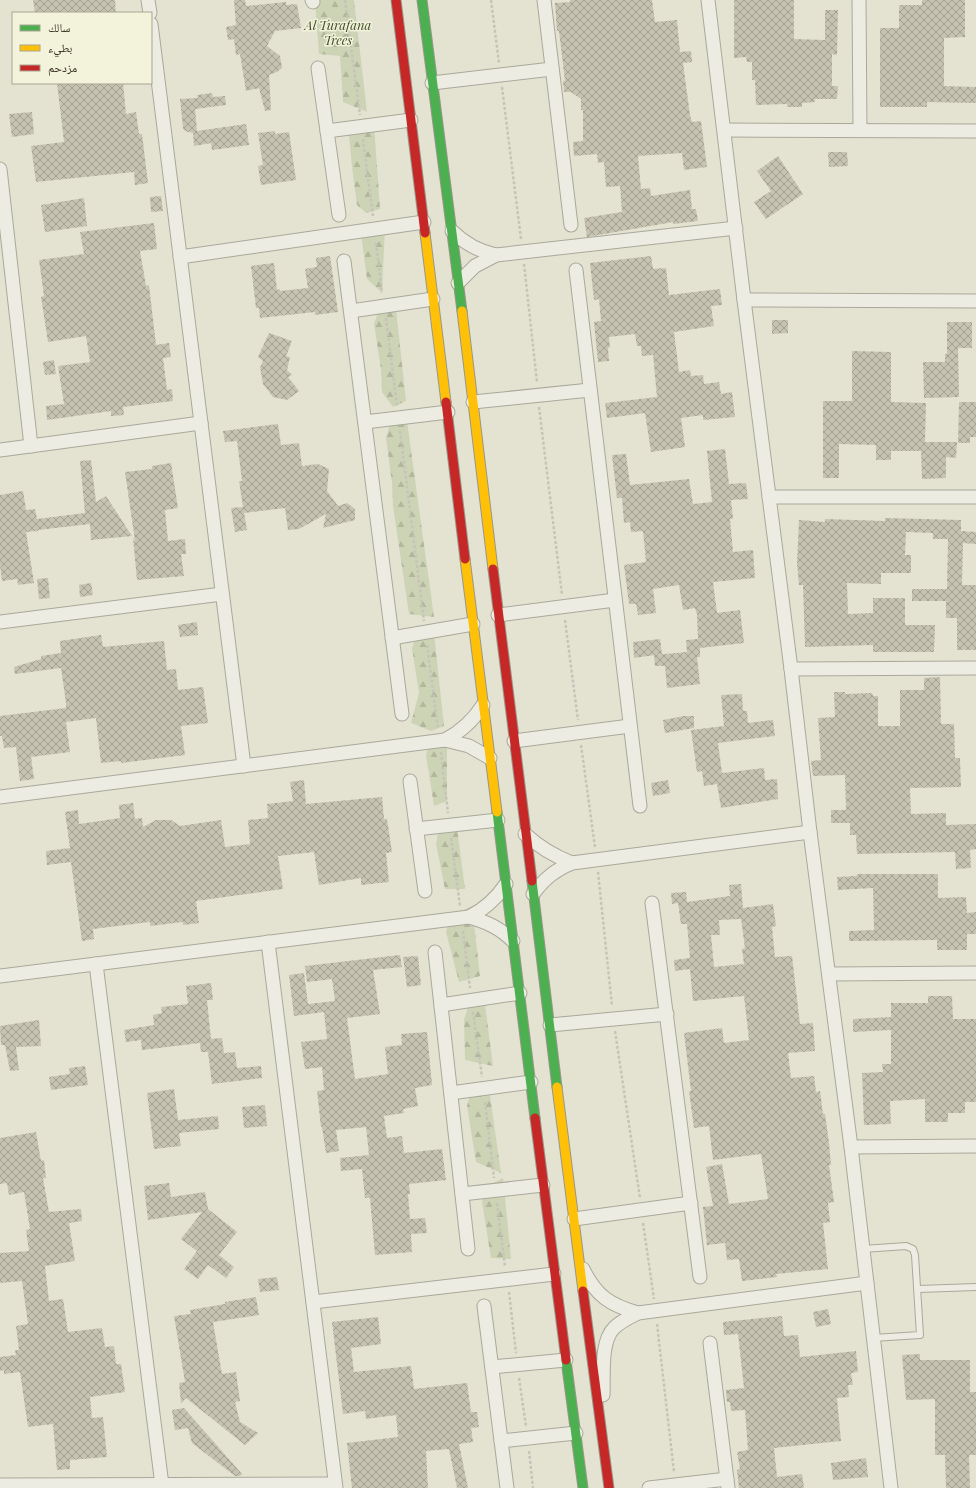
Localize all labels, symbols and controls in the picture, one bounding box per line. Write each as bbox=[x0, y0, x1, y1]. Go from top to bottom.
legend bbox=[12, 12, 152, 84]
park label: Al Turafana Trees bbox=[303, 16, 372, 48]
text: سالك bbox=[48, 19, 70, 35]
text: بطيء bbox=[48, 39, 72, 58]
text: مزدحم bbox=[48, 59, 77, 76]

